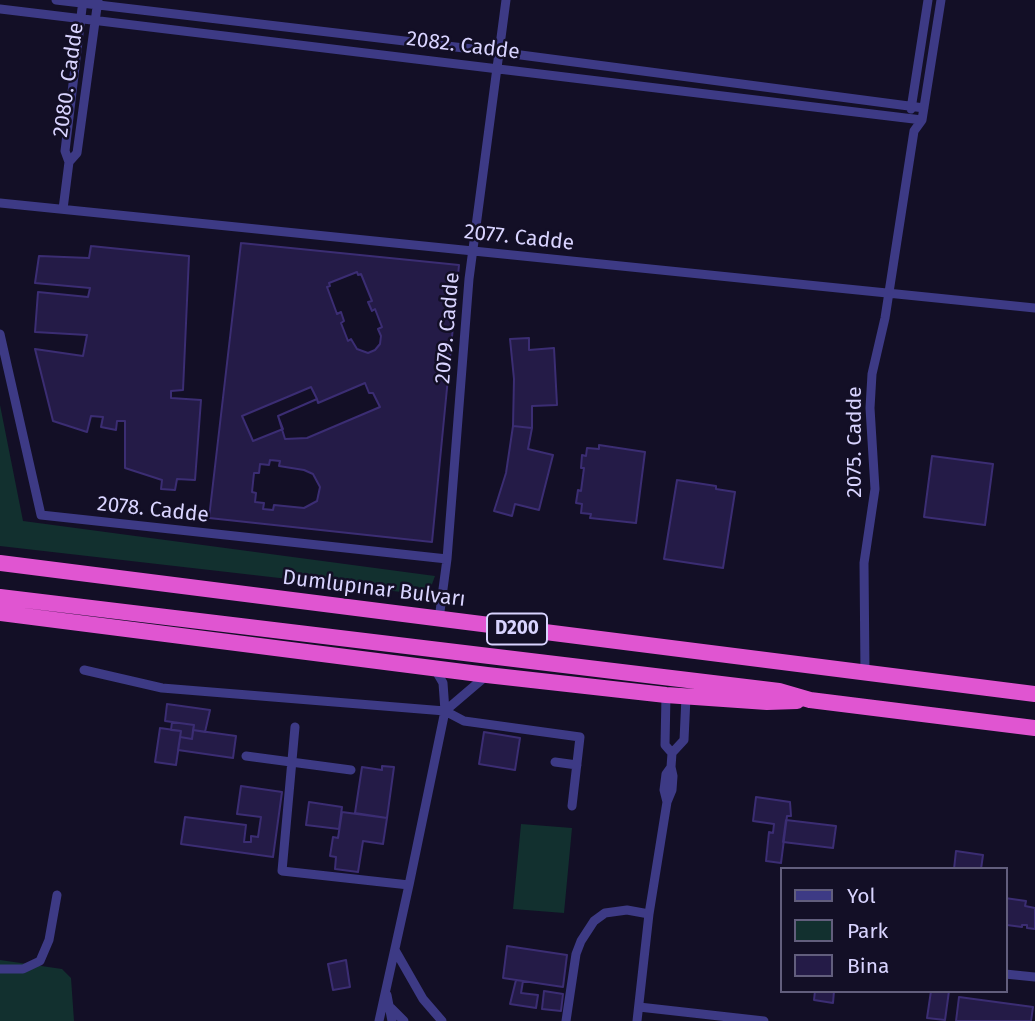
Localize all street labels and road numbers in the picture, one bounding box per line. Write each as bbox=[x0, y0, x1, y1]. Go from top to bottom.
street label: 2080. Cadde bbox=[48, 21, 90, 139]
street label: 2082. Cadde bbox=[405, 27, 521, 65]
street label: 2077. Cadde bbox=[463, 220, 575, 256]
street label: 2079. Cadde bbox=[431, 271, 465, 385]
street label: 2075. Cadde bbox=[842, 386, 868, 498]
street label: 2078. Cadde bbox=[96, 492, 210, 528]
street label: Dumlupınar Bulvarı bbox=[281, 565, 467, 613]
road number: D200 bbox=[487, 614, 547, 644]

